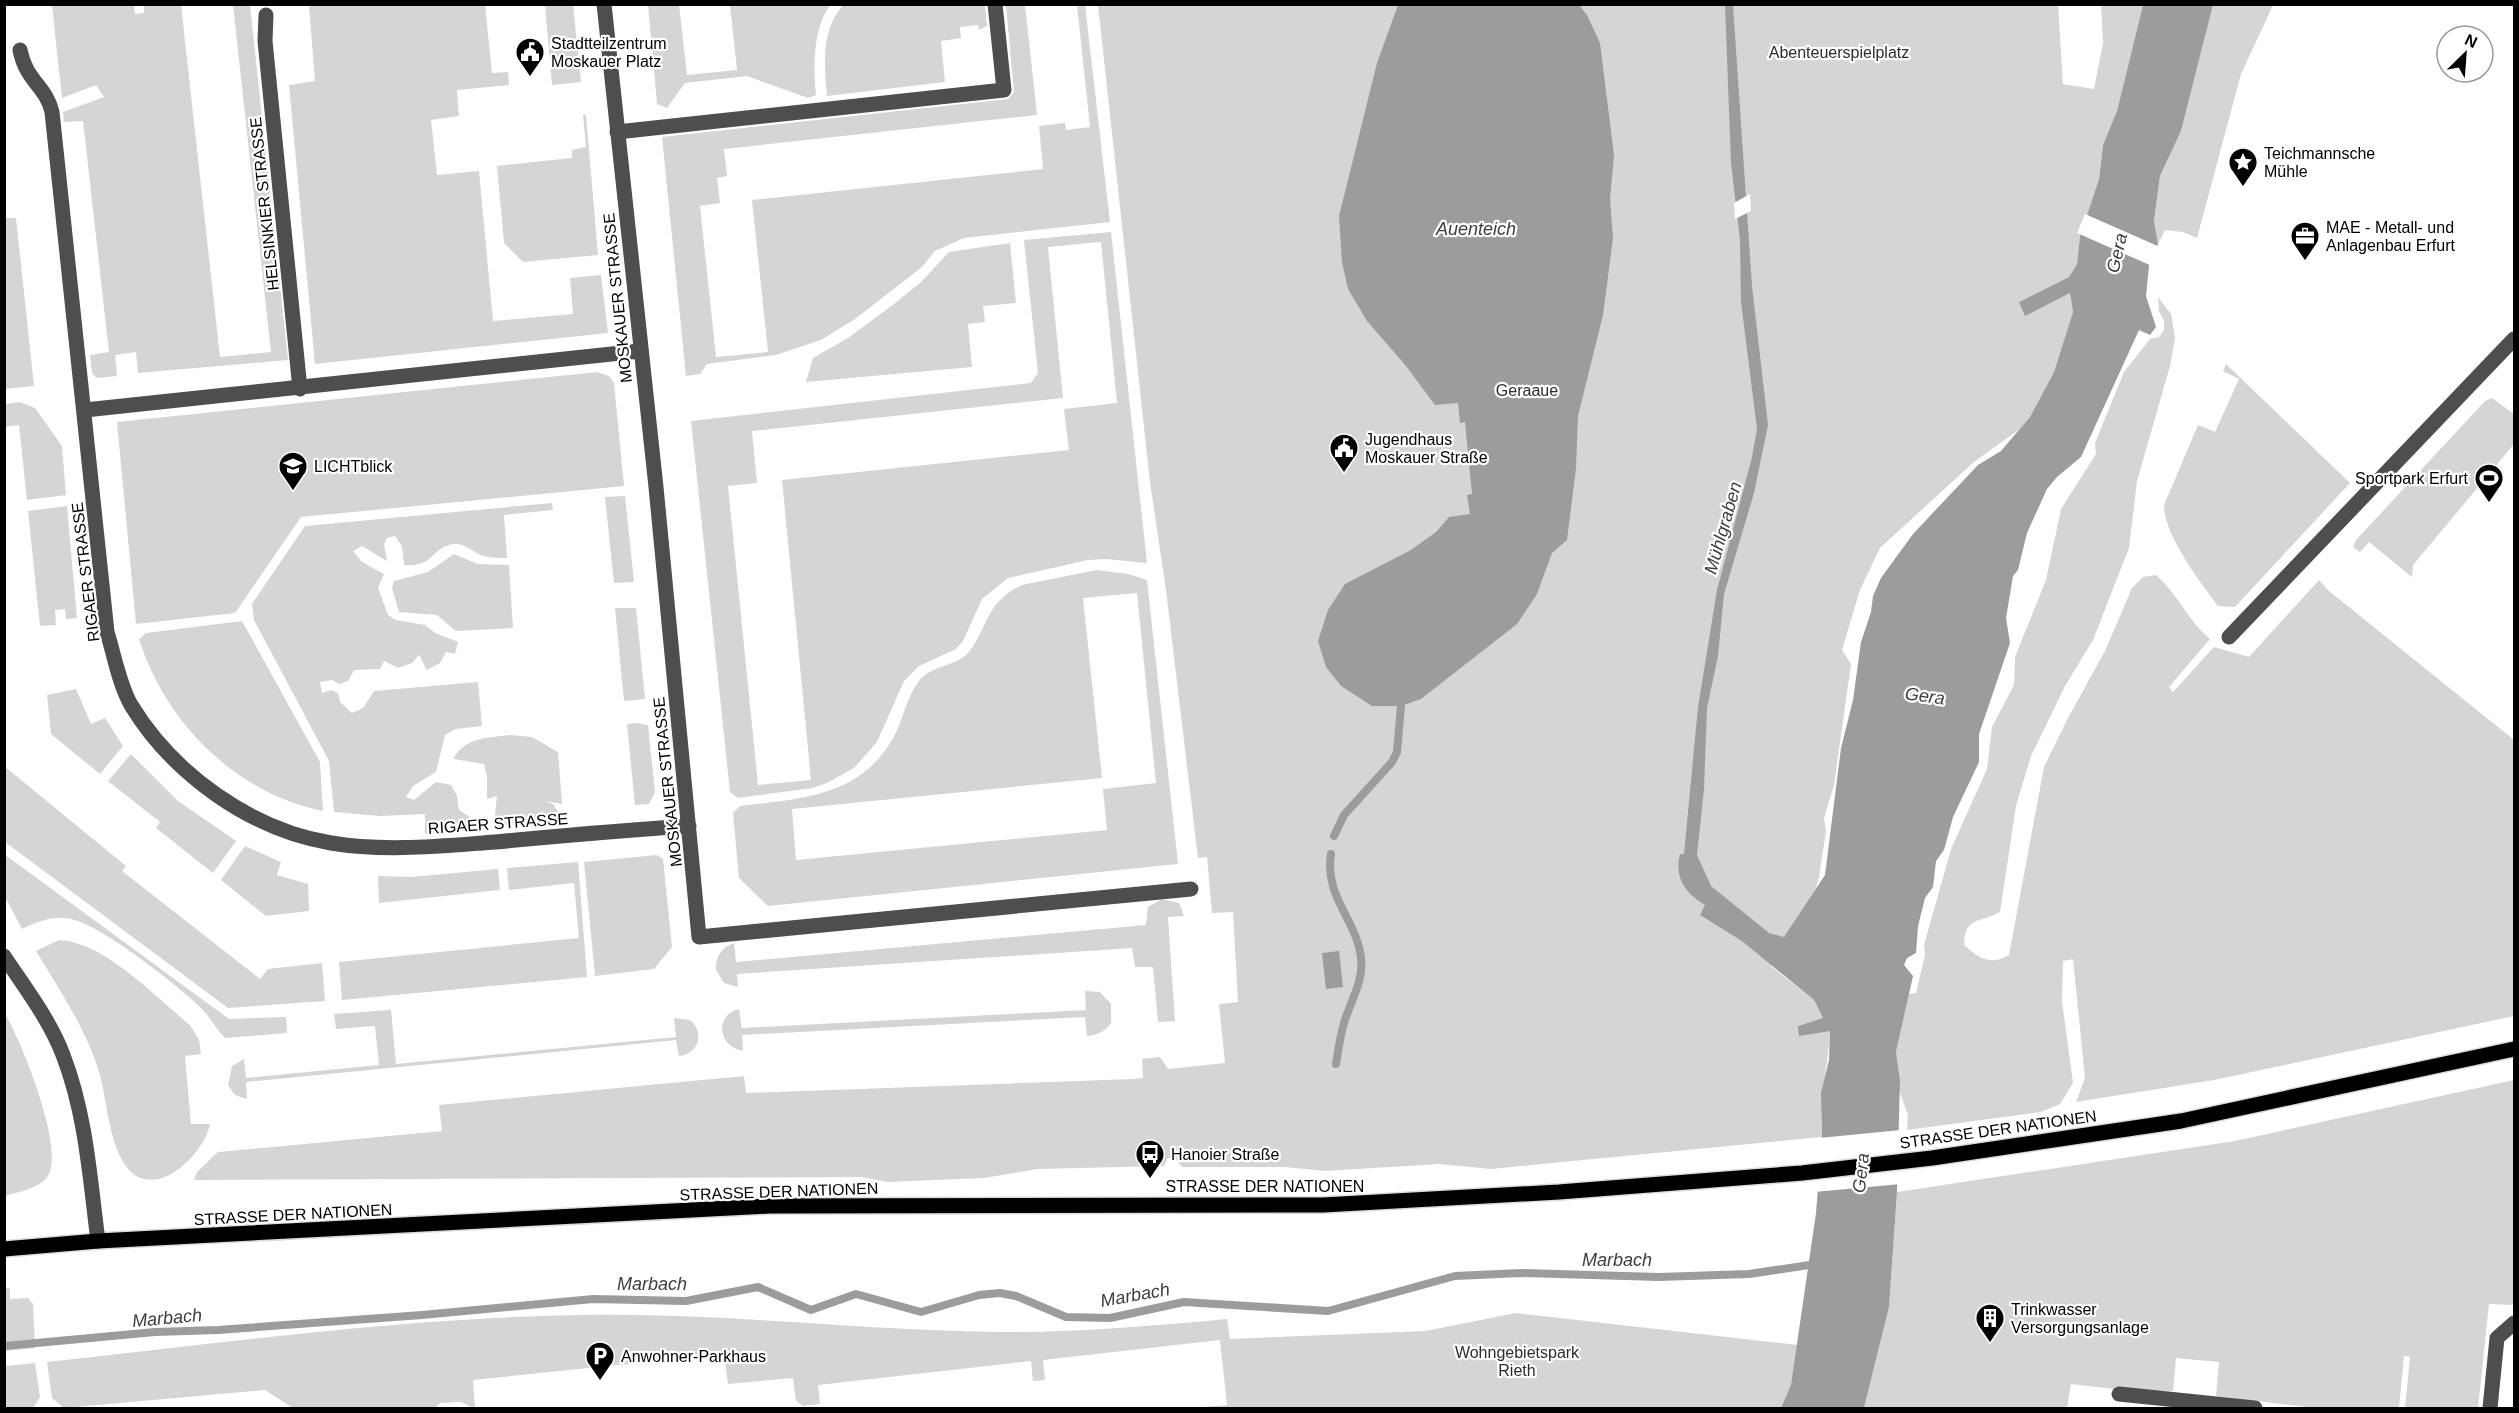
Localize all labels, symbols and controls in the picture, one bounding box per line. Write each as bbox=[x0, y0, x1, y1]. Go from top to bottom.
north arrow bbox=[2435, 24, 2495, 84]
text: N bbox=[2462, 31, 2480, 51]
place label: Stadtteilzentrum Moskauer Platz bbox=[551, 35, 667, 70]
public building icon: Stadtteilzentrum Moskauer Platz bbox=[514, 36, 546, 78]
park label: Abenteuerspielplatz bbox=[1769, 44, 1909, 61]
street label: HELSINKIER STRASSE bbox=[247, 116, 282, 291]
place label: Teichmannsche Mühle bbox=[2264, 145, 2375, 180]
place icon: Teichmannsche Mühle bbox=[2227, 146, 2259, 188]
street label: MOSKAUER STRASSE bbox=[600, 212, 635, 384]
water label: Auenteich bbox=[1435, 219, 1516, 239]
place label: MAE - Metall- und Anlagenbau Erfurt bbox=[2326, 219, 2456, 254]
office icon: MAE - Metall- und Anlagenbau Erfurt bbox=[2289, 220, 2321, 262]
water label: Gera bbox=[2103, 231, 2131, 275]
park label: Geraaue bbox=[1496, 382, 1558, 399]
place label: Jugendhaus Moskauer Straße bbox=[1365, 431, 1488, 466]
public building icon: Jugendhaus Moskauer Straße bbox=[1328, 432, 1360, 474]
school or university icon: LICHTblick bbox=[277, 450, 309, 492]
place label: LICHTblick bbox=[314, 458, 393, 475]
sports icon: Sportpark Erfurt bbox=[2473, 462, 2505, 504]
place label: Sportpark Erfurt bbox=[2355, 470, 2469, 487]
water label: Mühlgraben bbox=[1700, 480, 1746, 576]
street label: RIGAER STRASSE bbox=[68, 501, 102, 643]
water label: Gera bbox=[1904, 683, 1946, 709]
street label: MOSKAUER STRASSE bbox=[650, 696, 685, 868]
street label: RIGAER STRASSE bbox=[427, 810, 569, 837]
street label: STRASSE DER NATIONEN bbox=[1898, 1107, 2098, 1152]
bus stop icon: Hanoier Straße bbox=[1134, 1138, 1166, 1180]
place label: Hanoier Straße bbox=[1171, 1146, 1280, 1163]
water label: Gera bbox=[1849, 1152, 1873, 1194]
street label: STRASSE DER NATIONEN bbox=[1166, 1178, 1364, 1195]
street label: STRASSE DER NATIONEN bbox=[679, 1180, 879, 1203]
street label: STRASSE DER NATIONEN bbox=[193, 1201, 393, 1228]
water label: Marbach bbox=[1582, 1250, 1652, 1270]
water label: Marbach bbox=[617, 1274, 687, 1294]
water label: Marbach bbox=[1099, 1279, 1171, 1311]
place label: Trinkwasser Versorgungsanlage bbox=[2011, 1301, 2149, 1336]
building icon: Trinkwasser Versorgungsanlage bbox=[1974, 1302, 2006, 1344]
water label: Marbach bbox=[131, 1305, 203, 1331]
parking icon: Anwohner-Parkhaus bbox=[584, 1340, 616, 1382]
park label: Wohngebietspark Rieth bbox=[1455, 1344, 1580, 1379]
place label: Anwohner-Parkhaus bbox=[621, 1348, 766, 1365]

